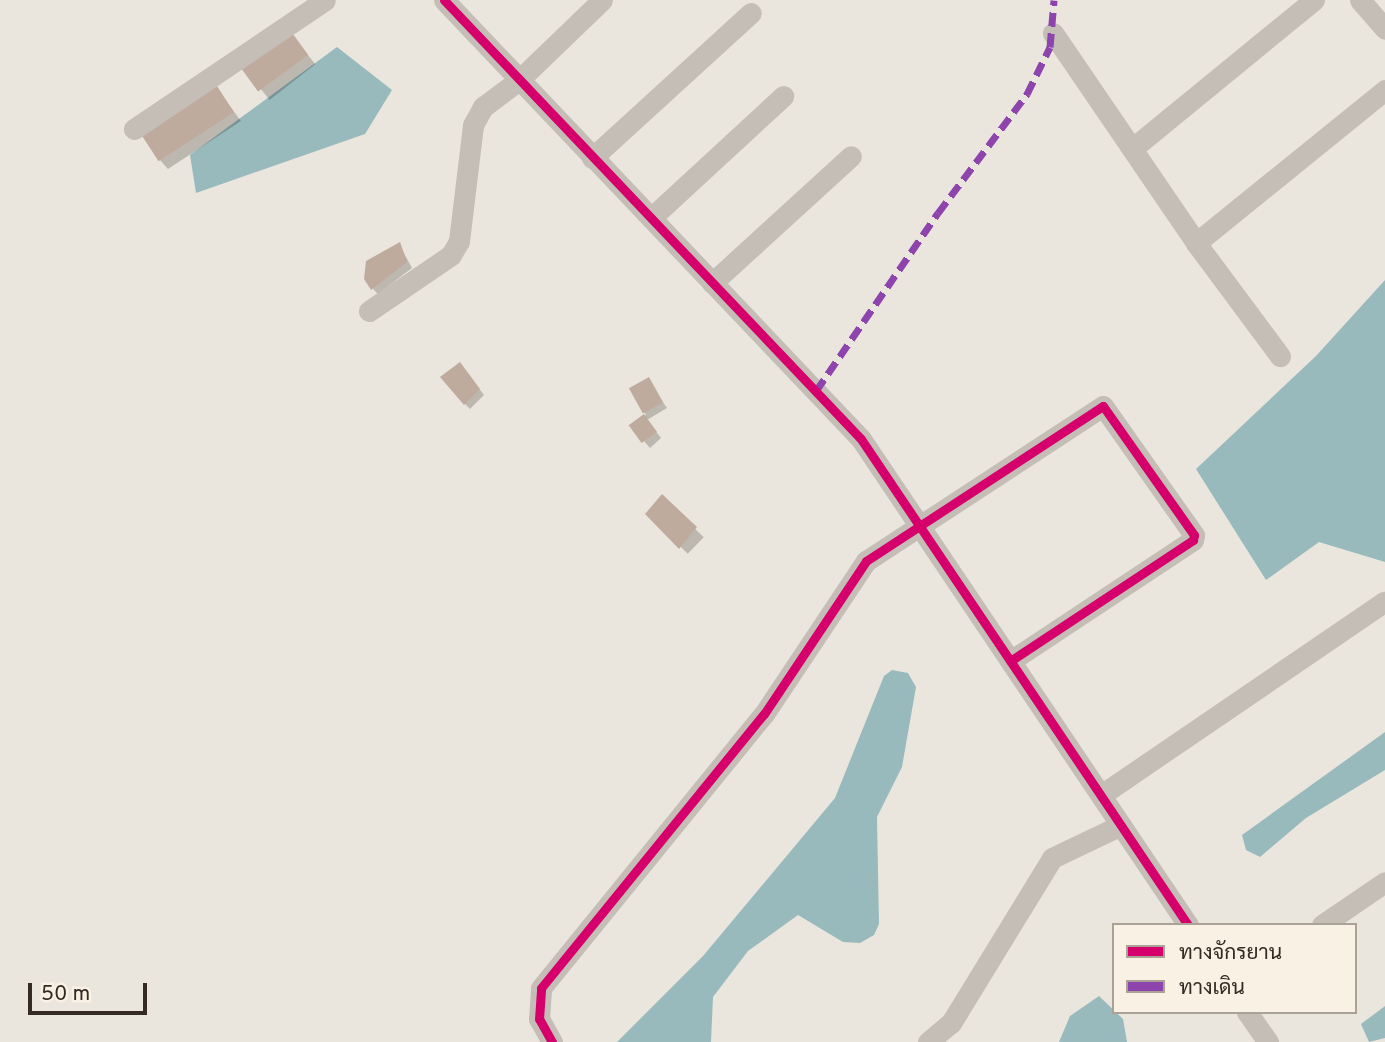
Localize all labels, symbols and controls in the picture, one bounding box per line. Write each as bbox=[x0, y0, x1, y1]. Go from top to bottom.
legend bbox=[1112, 923, 1357, 1014]
text: ทางจักรยาน bbox=[1179, 940, 1282, 967]
scale bar bbox=[32, 968, 150, 1012]
text: ทางเดิน bbox=[1179, 975, 1245, 1002]
text: 50 m bbox=[41, 981, 90, 1008]

